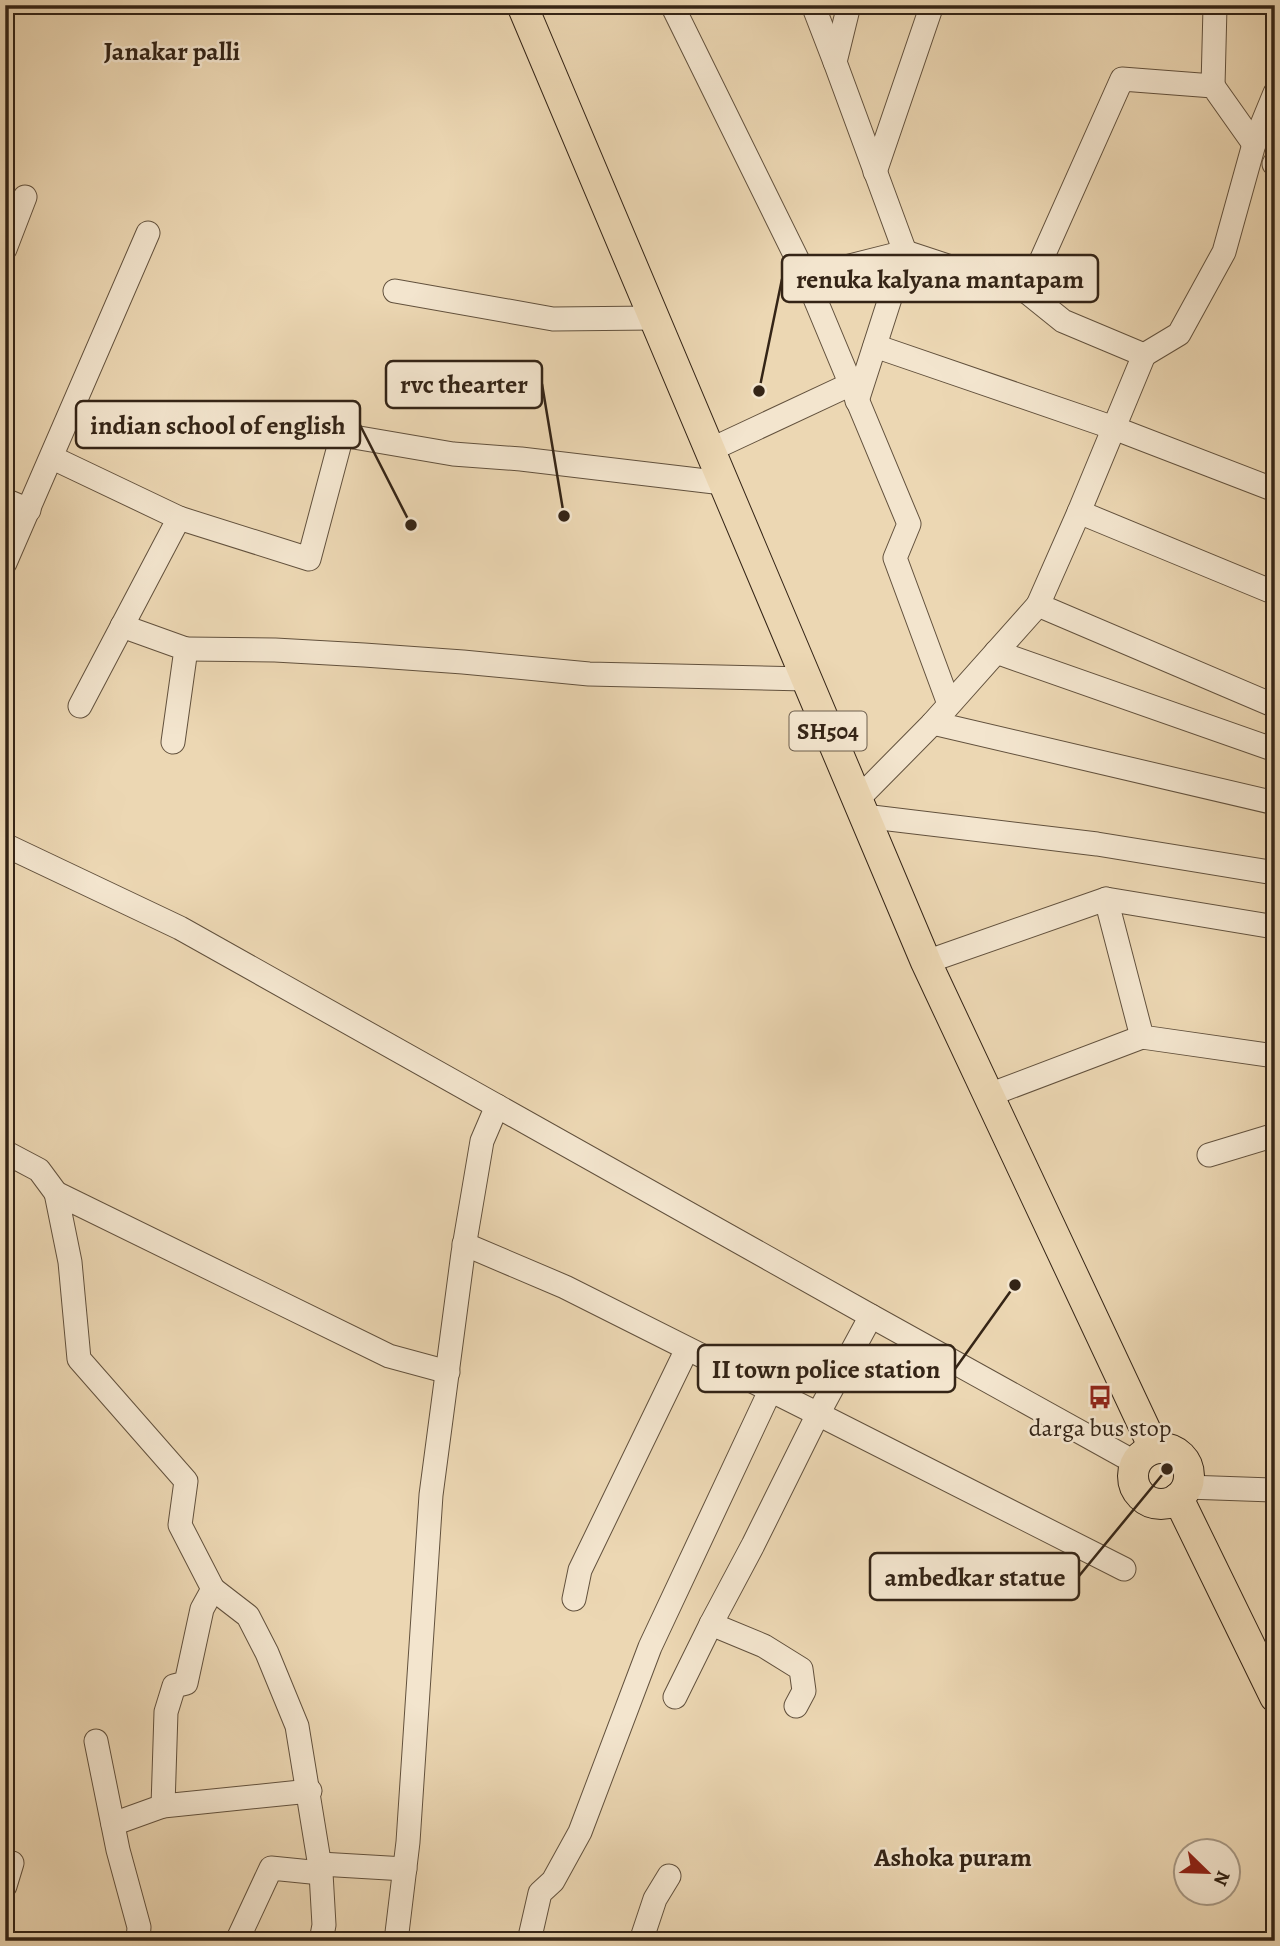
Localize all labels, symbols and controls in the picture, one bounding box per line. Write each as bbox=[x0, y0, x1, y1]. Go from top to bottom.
district label: Janakar palli bbox=[104, 34, 240, 69]
callout: renuka kalyana mantapam bbox=[782, 255, 1098, 302]
text: renuka kalyana mantapam bbox=[796, 262, 1084, 297]
callout: rvc thearter bbox=[386, 361, 542, 408]
text: rvc thearter bbox=[400, 367, 528, 402]
callout: indian school of english bbox=[76, 401, 360, 448]
text: indian school of english bbox=[90, 408, 346, 443]
road number: SH504 bbox=[790, 712, 866, 750]
callout: II town police station bbox=[698, 1345, 955, 1392]
text: II town police station bbox=[712, 1352, 941, 1387]
bus stop icon: darga bus stop bbox=[1086, 1383, 1114, 1411]
place label: darga bus stop bbox=[1029, 1412, 1171, 1444]
callout: ambedkar statue bbox=[870, 1553, 1079, 1600]
text: ambedkar statue bbox=[884, 1560, 1066, 1595]
north arrow bbox=[1172, 1838, 1242, 1908]
district label: Ashoka puram bbox=[873, 1840, 1032, 1875]
text: N bbox=[1207, 1867, 1236, 1890]

